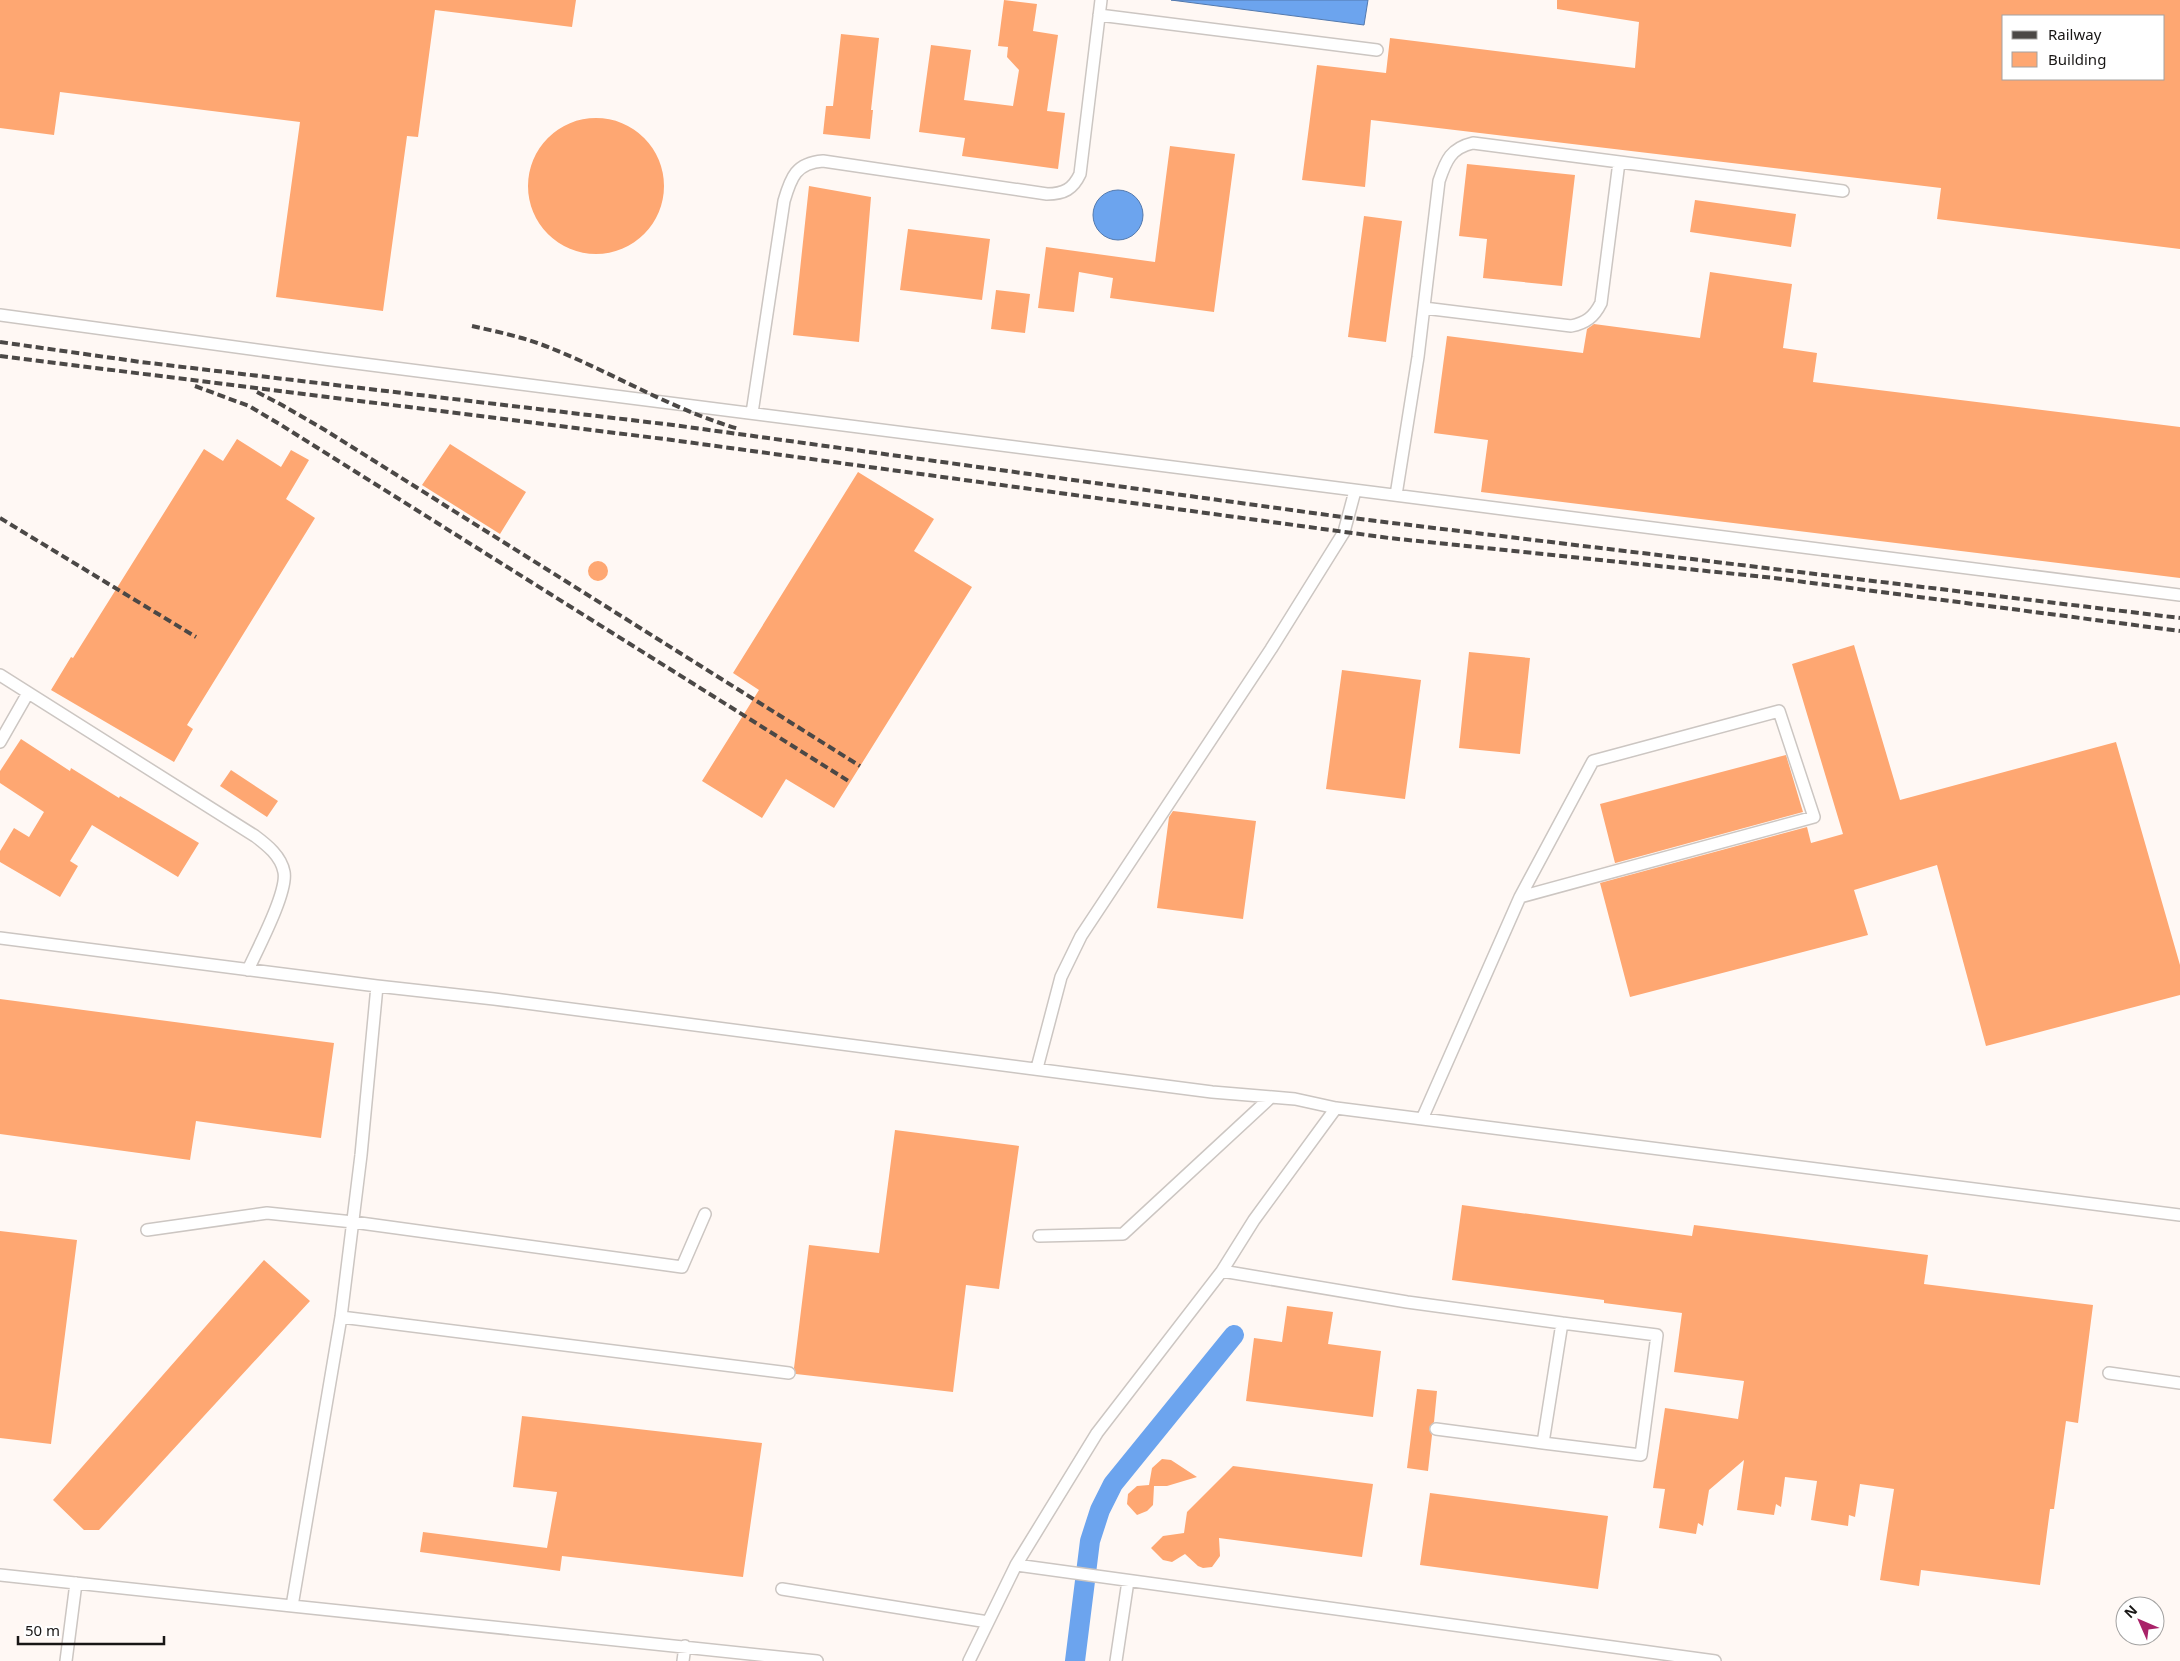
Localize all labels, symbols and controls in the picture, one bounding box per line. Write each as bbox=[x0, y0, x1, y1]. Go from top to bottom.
legend bbox=[2002, 15, 2165, 80]
text: Railway bbox=[2048, 24, 2102, 44]
text: Building bbox=[2048, 49, 2106, 69]
north arrow bbox=[2115, 1596, 2165, 1646]
text: N bbox=[2120, 1601, 2141, 1622]
scale bar bbox=[18, 1614, 164, 1646]
text: 50 m bbox=[25, 1620, 60, 1640]

